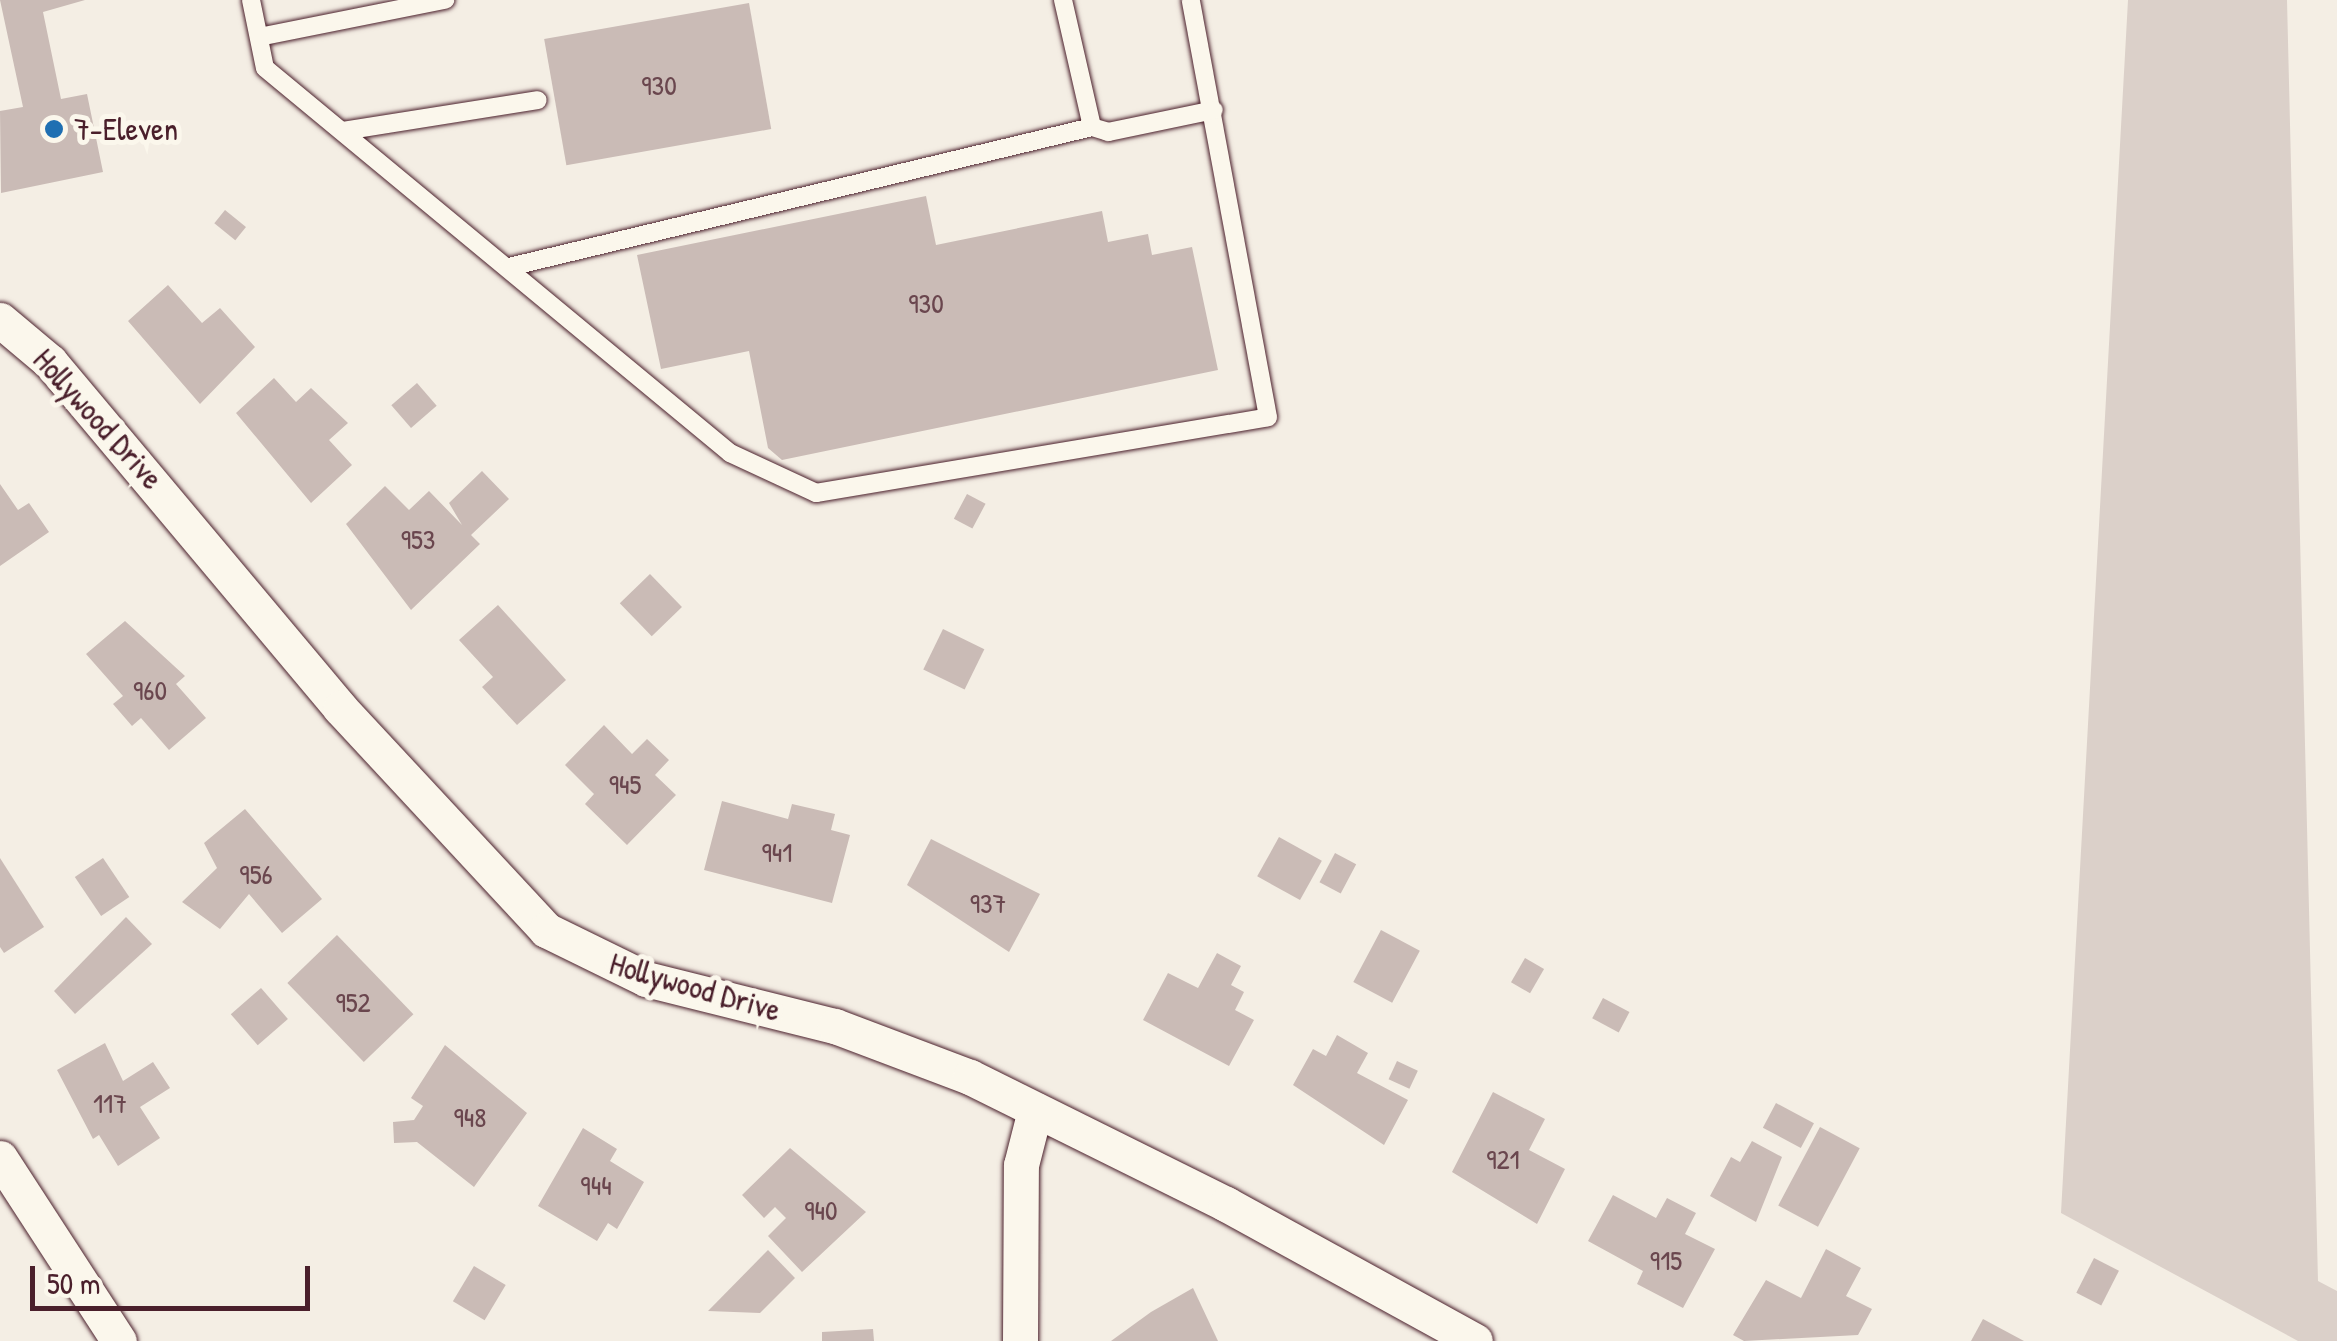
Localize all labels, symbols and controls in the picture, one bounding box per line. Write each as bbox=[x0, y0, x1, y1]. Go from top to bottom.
house number: 930 bbox=[641, 68, 677, 102]
place label: 7-Eleven bbox=[74, 110, 178, 148]
marker: 7-Eleven bbox=[43, 118, 65, 140]
house number: 930 bbox=[908, 286, 944, 320]
street label: Hollywood Drive bbox=[25, 341, 171, 497]
house number: 953 bbox=[401, 522, 435, 556]
house number: 960 bbox=[133, 673, 167, 707]
house number: 945 bbox=[609, 767, 641, 801]
house number: 941 bbox=[762, 835, 792, 869]
house number: 956 bbox=[239, 857, 273, 891]
house number: 937 bbox=[970, 886, 1006, 920]
street label: Hollywood Drive bbox=[605, 944, 785, 1030]
house number: 952 bbox=[335, 985, 371, 1019]
house number: 117 bbox=[93, 1086, 127, 1120]
house number: 948 bbox=[454, 1100, 486, 1134]
house number: 921 bbox=[1486, 1142, 1520, 1176]
house number: 944 bbox=[580, 1168, 612, 1202]
house number: 940 bbox=[804, 1193, 838, 1227]
house number: 915 bbox=[1650, 1243, 1682, 1277]
scale bar bbox=[35, 1246, 315, 1308]
text: 50 m bbox=[47, 1263, 100, 1303]

